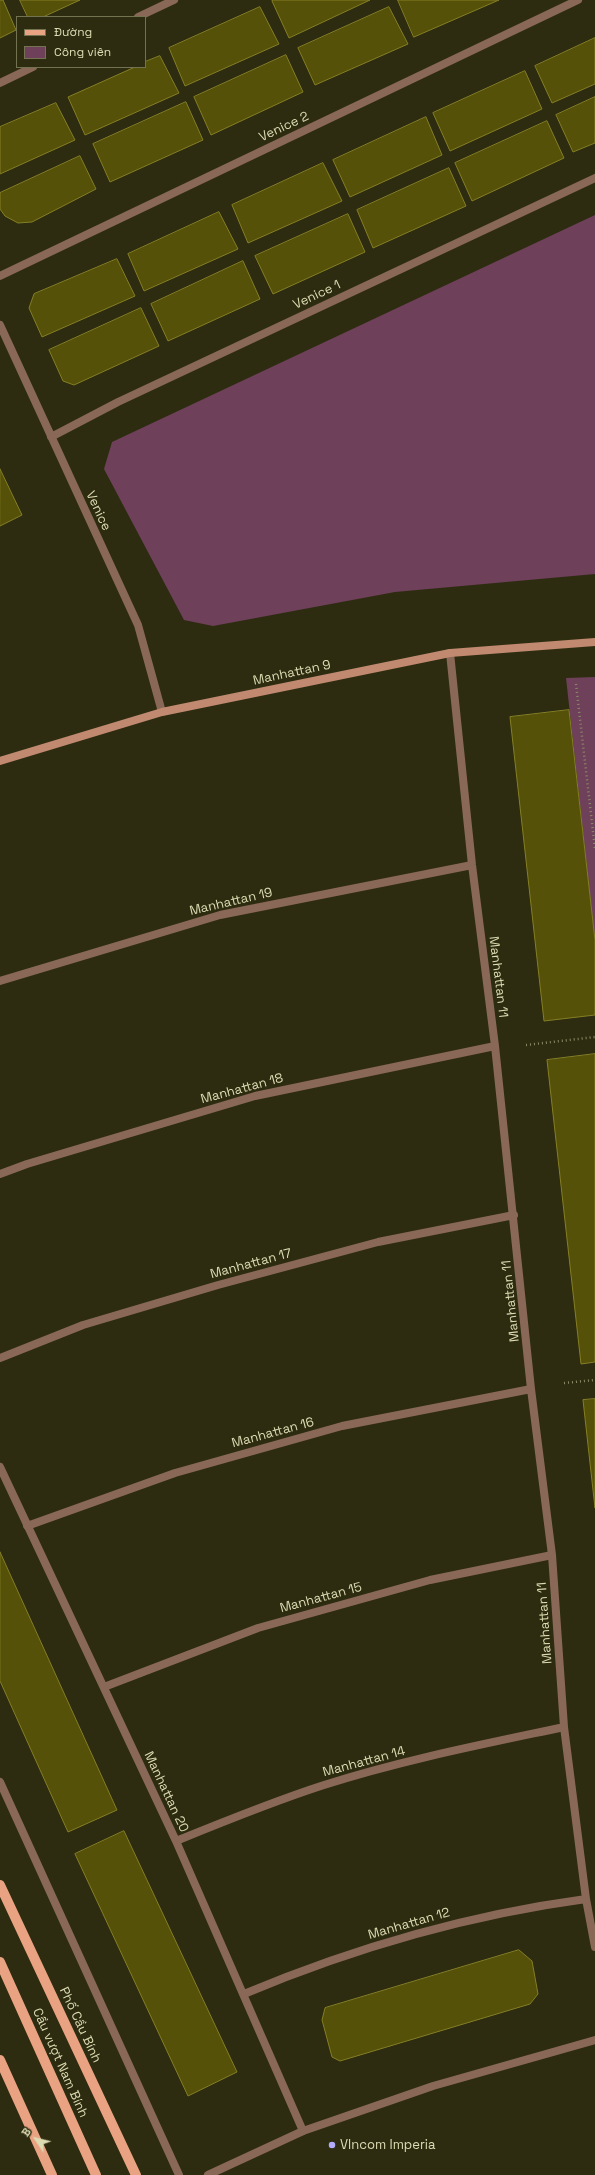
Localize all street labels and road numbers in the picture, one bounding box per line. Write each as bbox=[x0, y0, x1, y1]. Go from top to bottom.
street label: Venice 2 bbox=[257, 109, 311, 145]
street label: Venice 1 bbox=[291, 277, 343, 313]
street label: Venice bbox=[82, 489, 114, 533]
street label: Manhattan 9 bbox=[252, 657, 332, 689]
street label: Manhattan 19 bbox=[188, 885, 274, 919]
street label: Manhattan 11 bbox=[485, 935, 511, 1019]
street label: Manhattan 18 bbox=[199, 1071, 285, 1107]
street label: Manhattan 17 bbox=[208, 1246, 294, 1282]
street label: Manhattan 11 bbox=[499, 1259, 523, 1343]
street label: Manhattan 16 bbox=[230, 1415, 316, 1451]
street label: Manhattan 15 bbox=[278, 1580, 364, 1616]
street label: Manhattan 11 bbox=[534, 1582, 556, 1664]
street label: Manhattan 14 bbox=[321, 1744, 407, 1780]
street label: Manhattan 20 bbox=[140, 1749, 192, 1835]
street label: Manhattan 12 bbox=[366, 1905, 452, 1943]
street label: Phố Cầu Bính bbox=[56, 1985, 104, 2065]
street label: Cầu vượt Nam Bính bbox=[29, 2006, 91, 2120]

